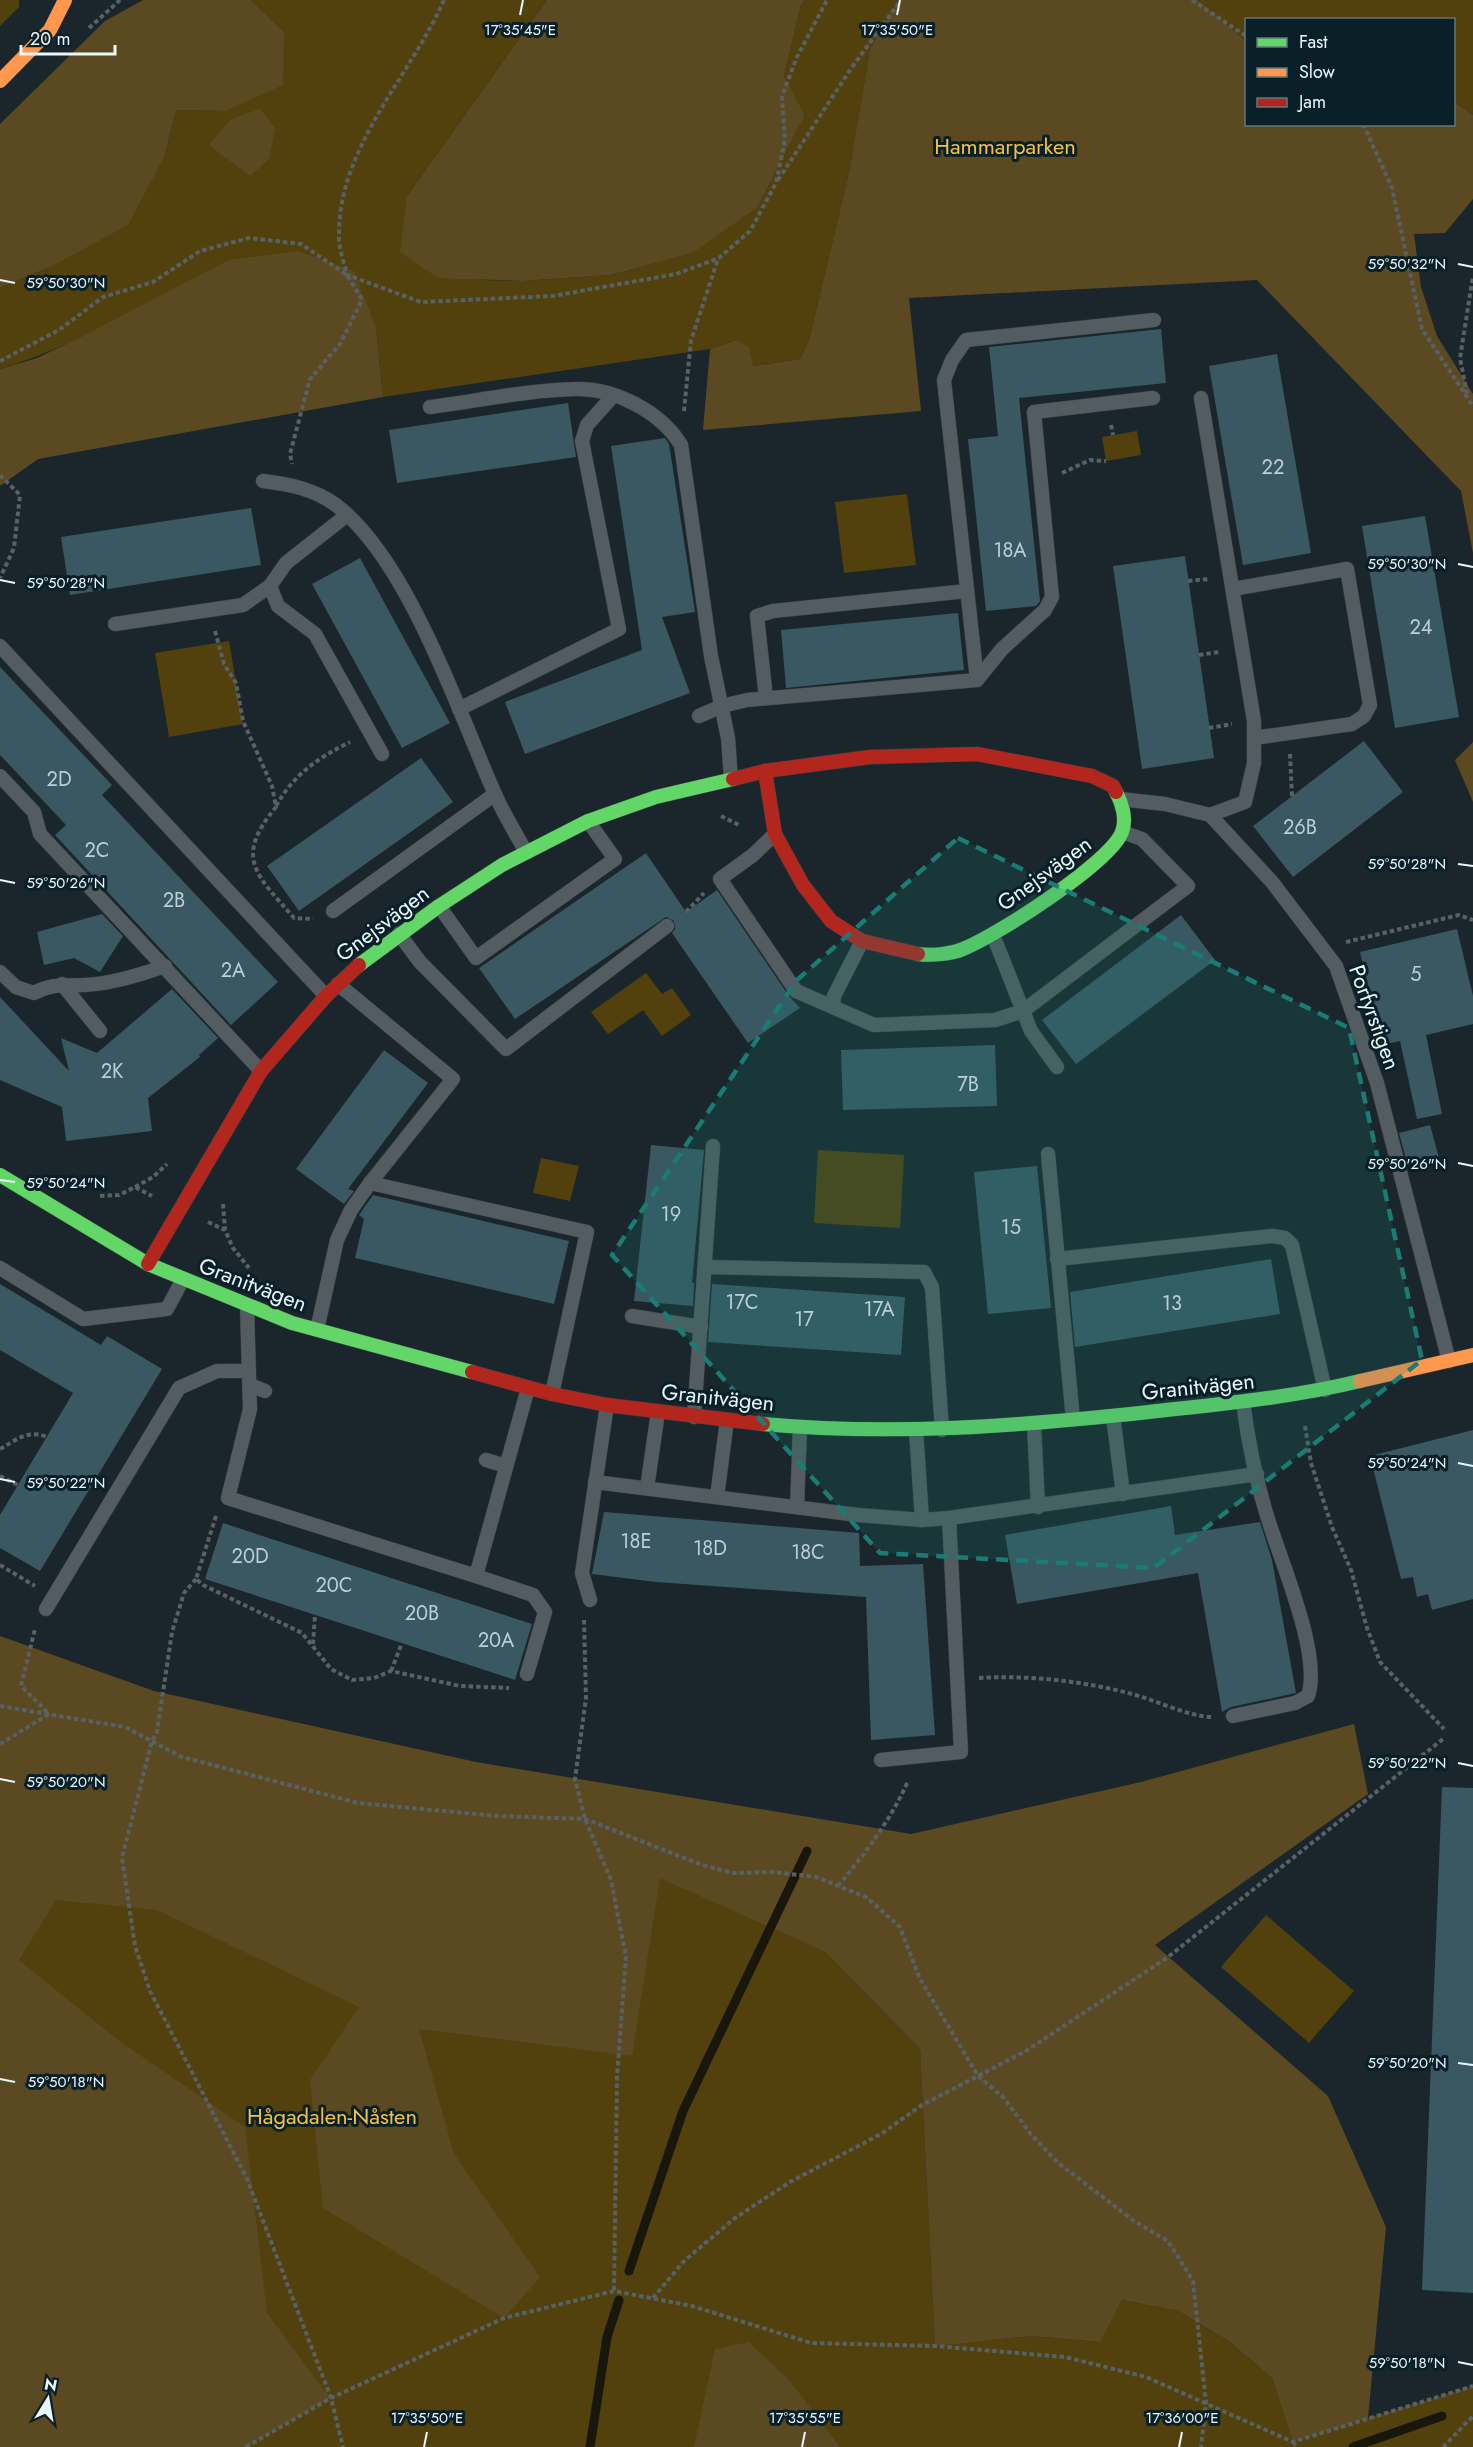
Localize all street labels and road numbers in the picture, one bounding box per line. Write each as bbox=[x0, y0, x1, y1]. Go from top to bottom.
street label: Gnejsvägen bbox=[990, 828, 1098, 918]
street label: Gnejsvägen bbox=[328, 877, 436, 969]
street label: Porfyrstigen bbox=[1341, 960, 1409, 1074]
street label: Granitvägen bbox=[194, 1249, 312, 1319]
street label: Granitvägen bbox=[1140, 1364, 1256, 1408]
street label: Granitvägen bbox=[660, 1375, 776, 1419]

